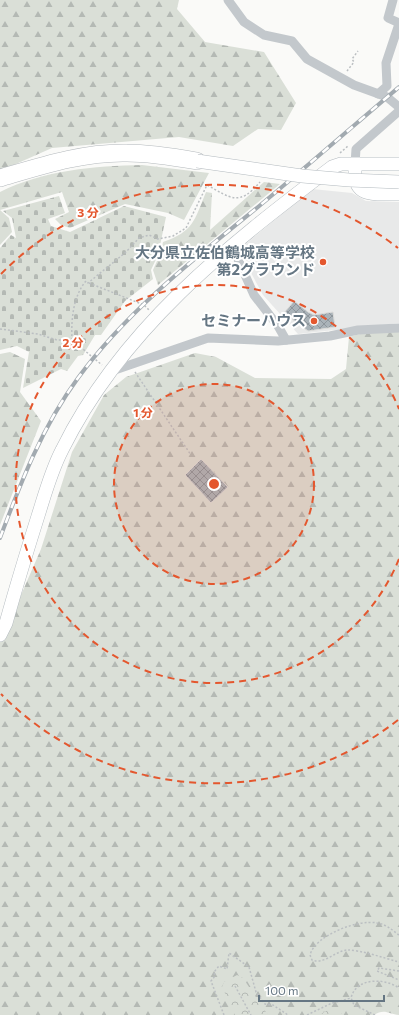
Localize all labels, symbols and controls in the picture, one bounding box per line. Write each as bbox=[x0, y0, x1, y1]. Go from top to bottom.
text: 3 分 bbox=[77, 205, 99, 219]
place label: 大分県立佐伯鶴城高等学校 第2グラウンド bbox=[135, 243, 315, 278]
marker: 大分県立佐伯鶴城高等学校 第2グラウンド bbox=[318, 257, 328, 267]
place label: セミナーハウス bbox=[201, 311, 306, 329]
marker: セミナーハウス bbox=[309, 316, 319, 326]
text: 2 分 bbox=[62, 335, 84, 349]
text: 1 分 bbox=[133, 405, 153, 419]
centre of rings bbox=[207, 477, 221, 491]
scale bar bbox=[259, 977, 384, 1003]
text: 100 m bbox=[265, 983, 299, 997]

